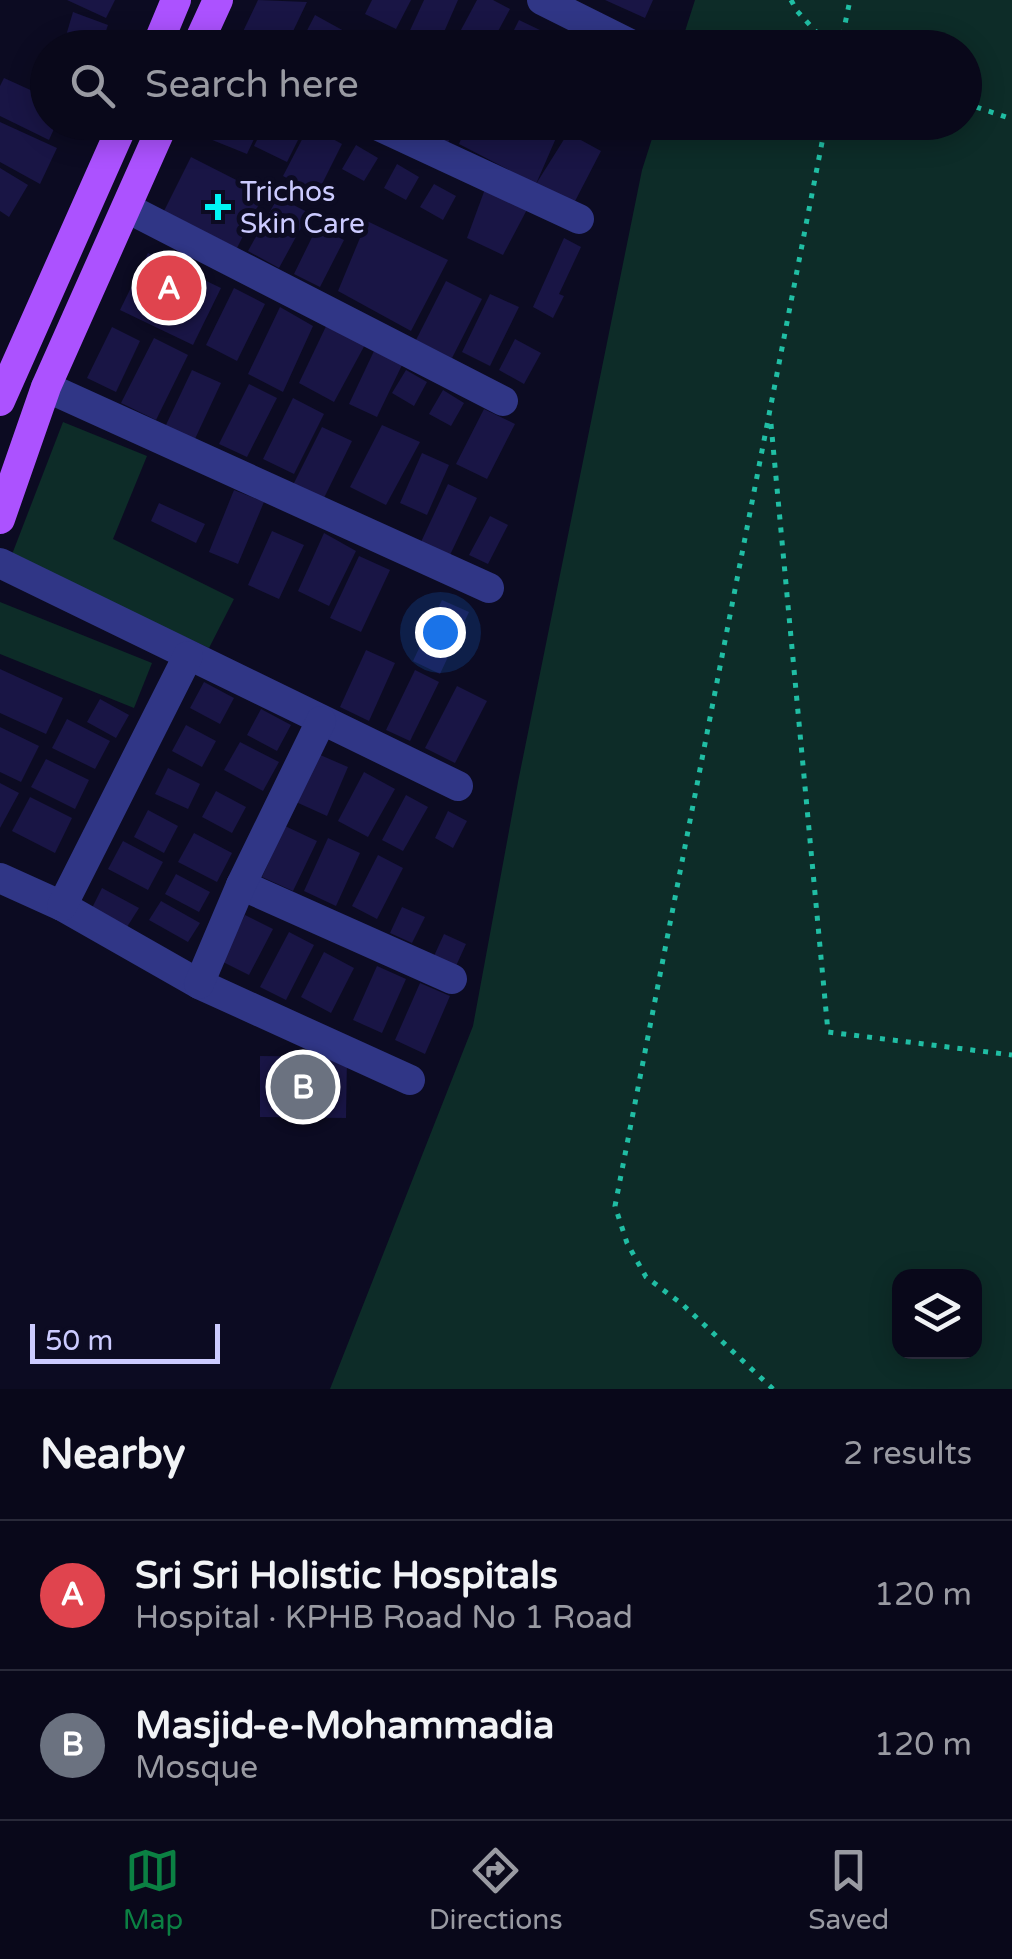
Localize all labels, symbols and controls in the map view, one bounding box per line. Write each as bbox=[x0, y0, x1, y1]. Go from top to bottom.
search box bbox=[30, 30, 982, 140]
icon: search bbox=[65, 58, 120, 113]
text: Search here bbox=[145, 62, 359, 108]
place label: Trichos Skin Care bbox=[240, 175, 365, 241]
marker: Trichos Skin Care bbox=[205, 194, 231, 220]
pin: A bbox=[136, 250, 202, 326]
your location bbox=[415, 607, 466, 658]
pin: B bbox=[270, 1050, 336, 1124]
map controls bbox=[892, 1269, 982, 1359]
button: layers bbox=[892, 1269, 982, 1359]
scale bar bbox=[30, 1319, 220, 1364]
text: 50 m bbox=[45, 1324, 113, 1358]
text: Nearby bbox=[40, 1429, 185, 1480]
text: 2 results bbox=[843, 1435, 972, 1473]
text: Sri Sri Holistic Hospitals bbox=[135, 1553, 558, 1599]
text: A bbox=[61, 1576, 84, 1614]
text: 120 m bbox=[874, 1576, 972, 1614]
text: Hospital · KPHB Road No 1 Road bbox=[135, 1599, 633, 1637]
text: Masjid-e-Mohammadia bbox=[135, 1703, 554, 1749]
text: B bbox=[61, 1726, 84, 1764]
text: 120 m bbox=[874, 1726, 972, 1764]
text: Mosque bbox=[135, 1749, 258, 1787]
tab: Map bbox=[123, 1843, 183, 1937]
tab: Directions bbox=[429, 1843, 563, 1937]
tab: Saved bbox=[808, 1843, 889, 1937]

